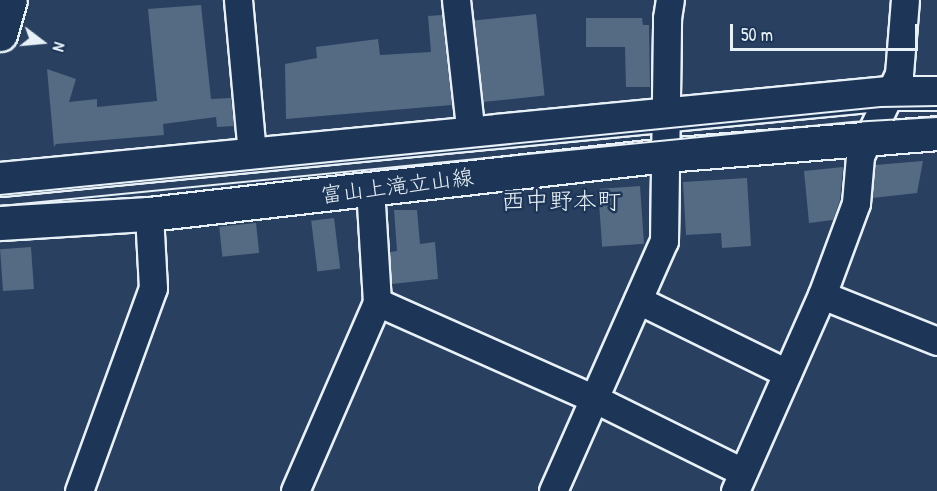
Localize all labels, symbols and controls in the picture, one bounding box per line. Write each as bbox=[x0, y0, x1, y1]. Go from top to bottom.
north arrow bbox=[12, 12, 72, 72]
scale bar bbox=[733, 12, 920, 50]
text: 50 m bbox=[741, 22, 773, 47]
text: N bbox=[48, 40, 71, 54]
street label: 富山上滝立山線 bbox=[319, 164, 475, 208]
district label: 西中野本町 bbox=[501, 187, 621, 215]

